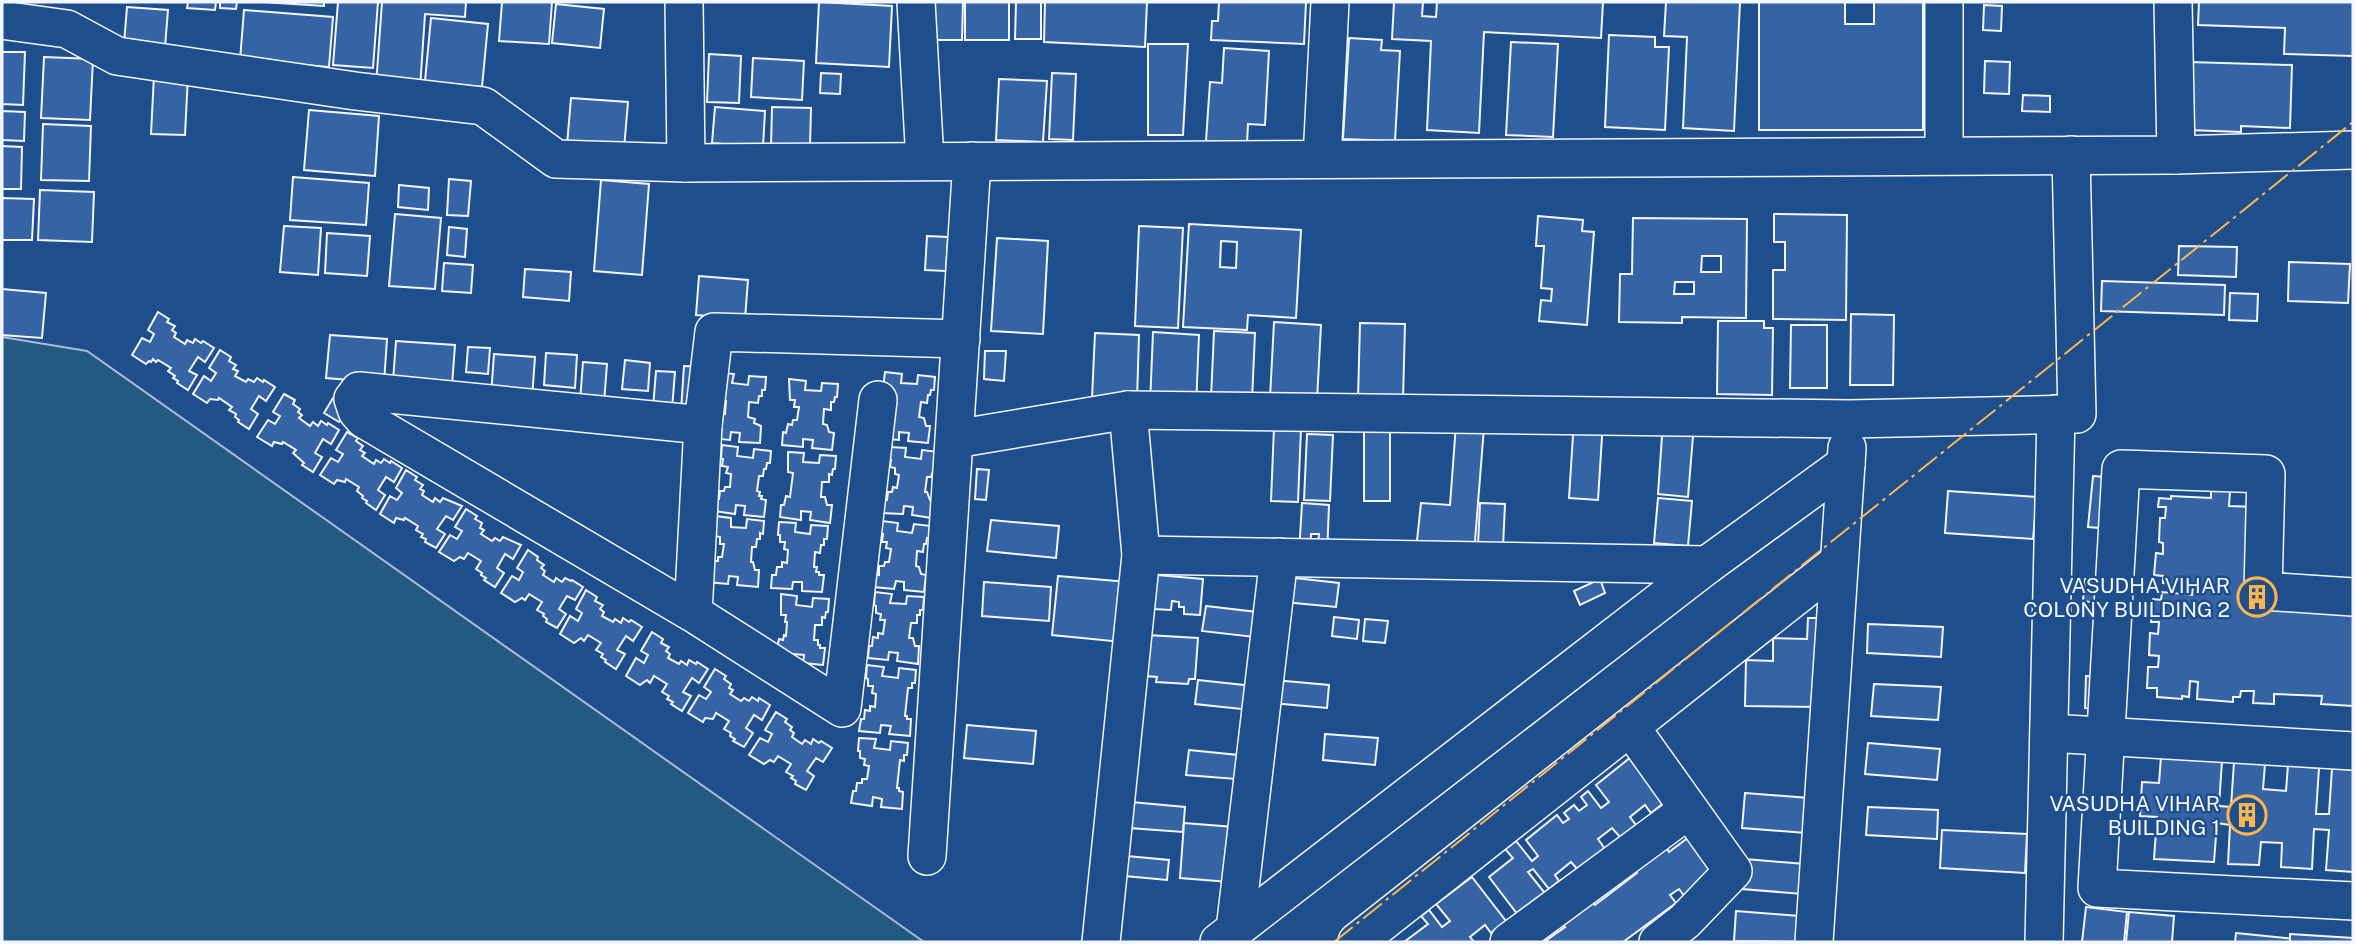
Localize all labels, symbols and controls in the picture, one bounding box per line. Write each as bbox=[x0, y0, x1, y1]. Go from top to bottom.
place label: VASUDHA VIHAR COLONY BUILDING 2 bbox=[2023, 573, 2230, 622]
building icon: VASUDHA VIHAR COLONY BUILDING 2 bbox=[2236, 576, 2278, 618]
place label: VASUDHA VIHAR BUILDING 1 bbox=[2049, 791, 2220, 840]
building icon: VASUDHA VIHAR BUILDING 1 bbox=[2226, 794, 2268, 836]

